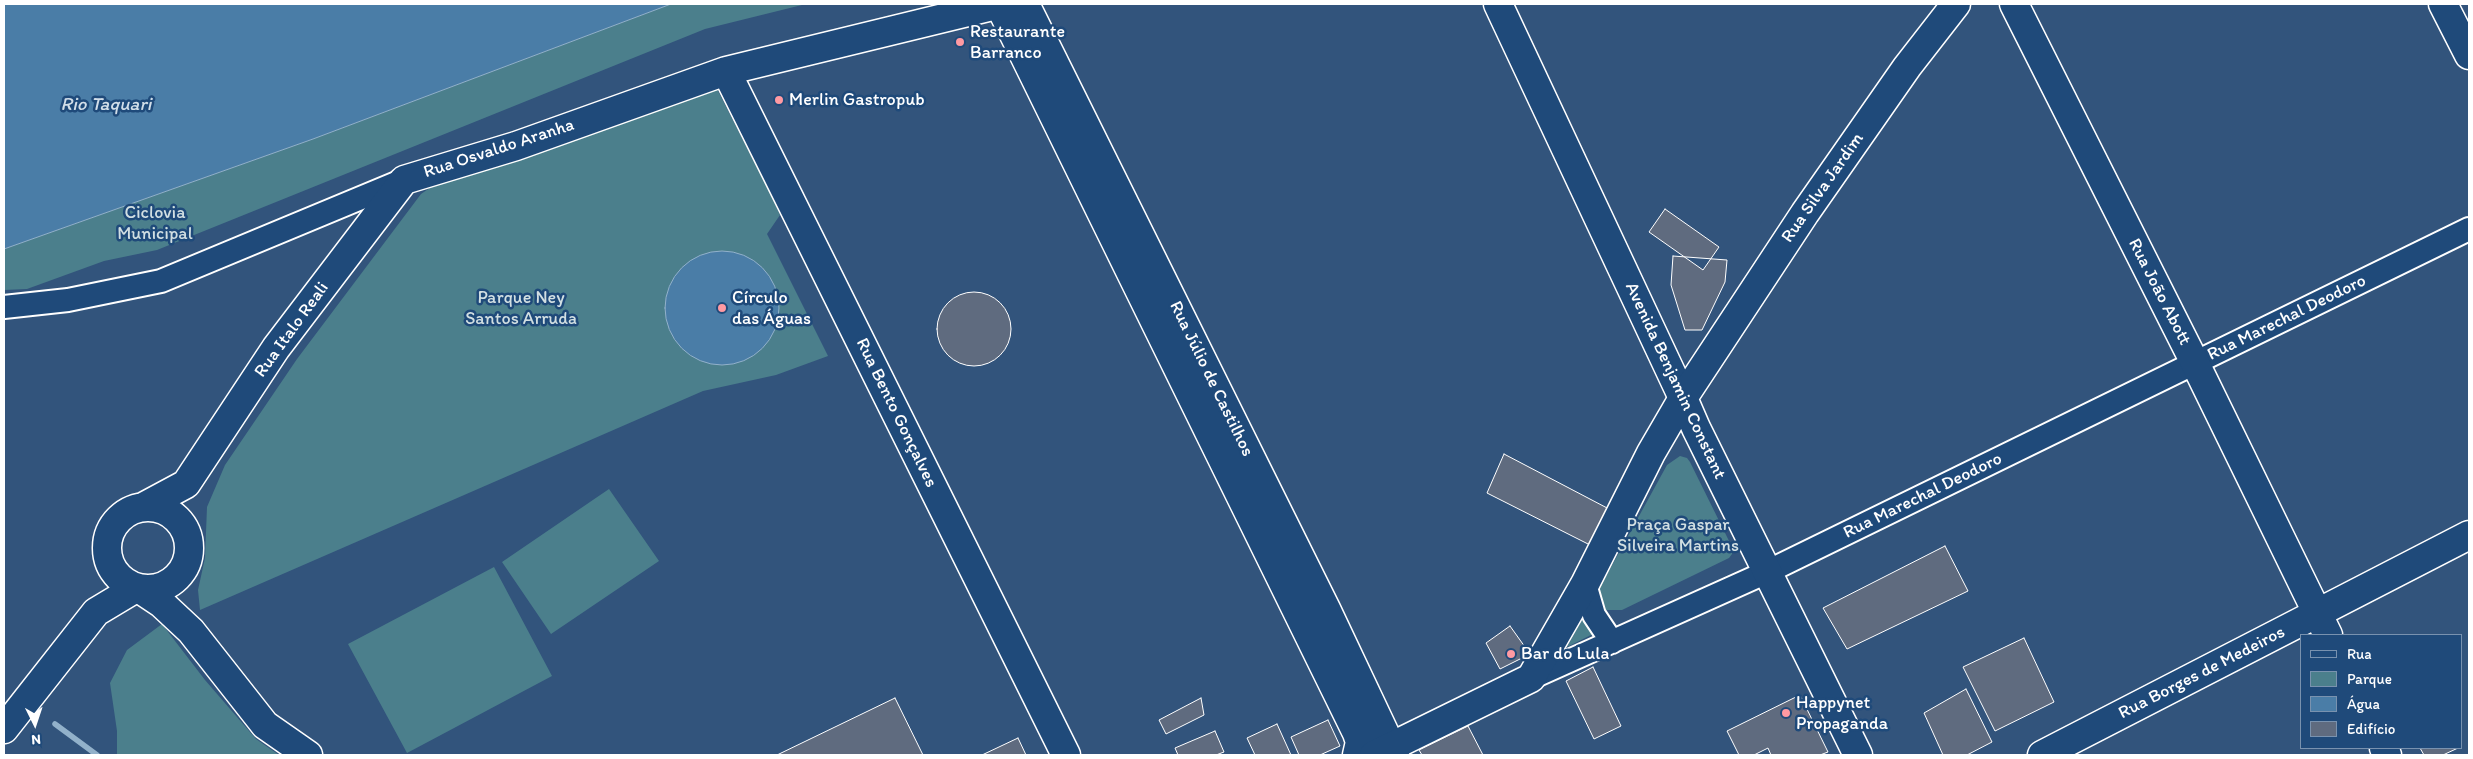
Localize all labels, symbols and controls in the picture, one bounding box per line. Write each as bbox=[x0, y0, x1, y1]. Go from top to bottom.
place label: Restaurante Barranco bbox=[970, 21, 1065, 64]
marker: Restaurante Barranco bbox=[954, 36, 966, 48]
place label: Merlin Gastropub bbox=[789, 89, 925, 111]
water label: Rio Taquari bbox=[61, 94, 151, 116]
marker: Merlin Gastropub bbox=[773, 94, 785, 106]
street label: Rua Osvaldo Aranha bbox=[421, 115, 577, 183]
street label: Rua Silva Jardim bbox=[1777, 129, 1869, 247]
park label: Ciclovia Municipal bbox=[117, 202, 193, 244]
street label: Rua João Abott bbox=[2123, 235, 2195, 349]
street label: Rua Marechal Deodoro bbox=[2204, 270, 2370, 366]
street label: Rua Italo Reali bbox=[250, 278, 334, 382]
street label: Avenida Benjamin Constant bbox=[1620, 279, 1730, 483]
park label: Parque Ney Santos Arruda bbox=[465, 287, 577, 330]
place label: Círculo das Águas bbox=[732, 287, 811, 330]
street label: Rua Júlio de Castilhos bbox=[1164, 298, 1258, 460]
marker: Círculo das Águas bbox=[716, 302, 728, 314]
street label: Rua Bento Gonçalves bbox=[851, 335, 941, 491]
street label: Rua Marechal Deodoro bbox=[1840, 448, 2006, 544]
park label: Praça Gaspar Silveira Martins bbox=[1617, 514, 1739, 556]
street label: Rua Borges de Medeiros bbox=[2115, 622, 2289, 724]
legend bbox=[2300, 634, 2463, 749]
place label: Bar do Lula bbox=[1521, 643, 1609, 665]
text: Rua bbox=[2347, 645, 2372, 663]
marker: Bar do Lula bbox=[1505, 648, 1517, 660]
text: Parque bbox=[2347, 670, 2392, 688]
place label: Happynet Propaganda bbox=[1796, 692, 1888, 734]
text: Água bbox=[2347, 695, 2380, 713]
north arrow bbox=[10, 699, 60, 749]
marker: Happynet Propaganda bbox=[1780, 707, 1792, 719]
text: Edifício bbox=[2347, 720, 2395, 738]
text: N bbox=[31, 731, 41, 748]

